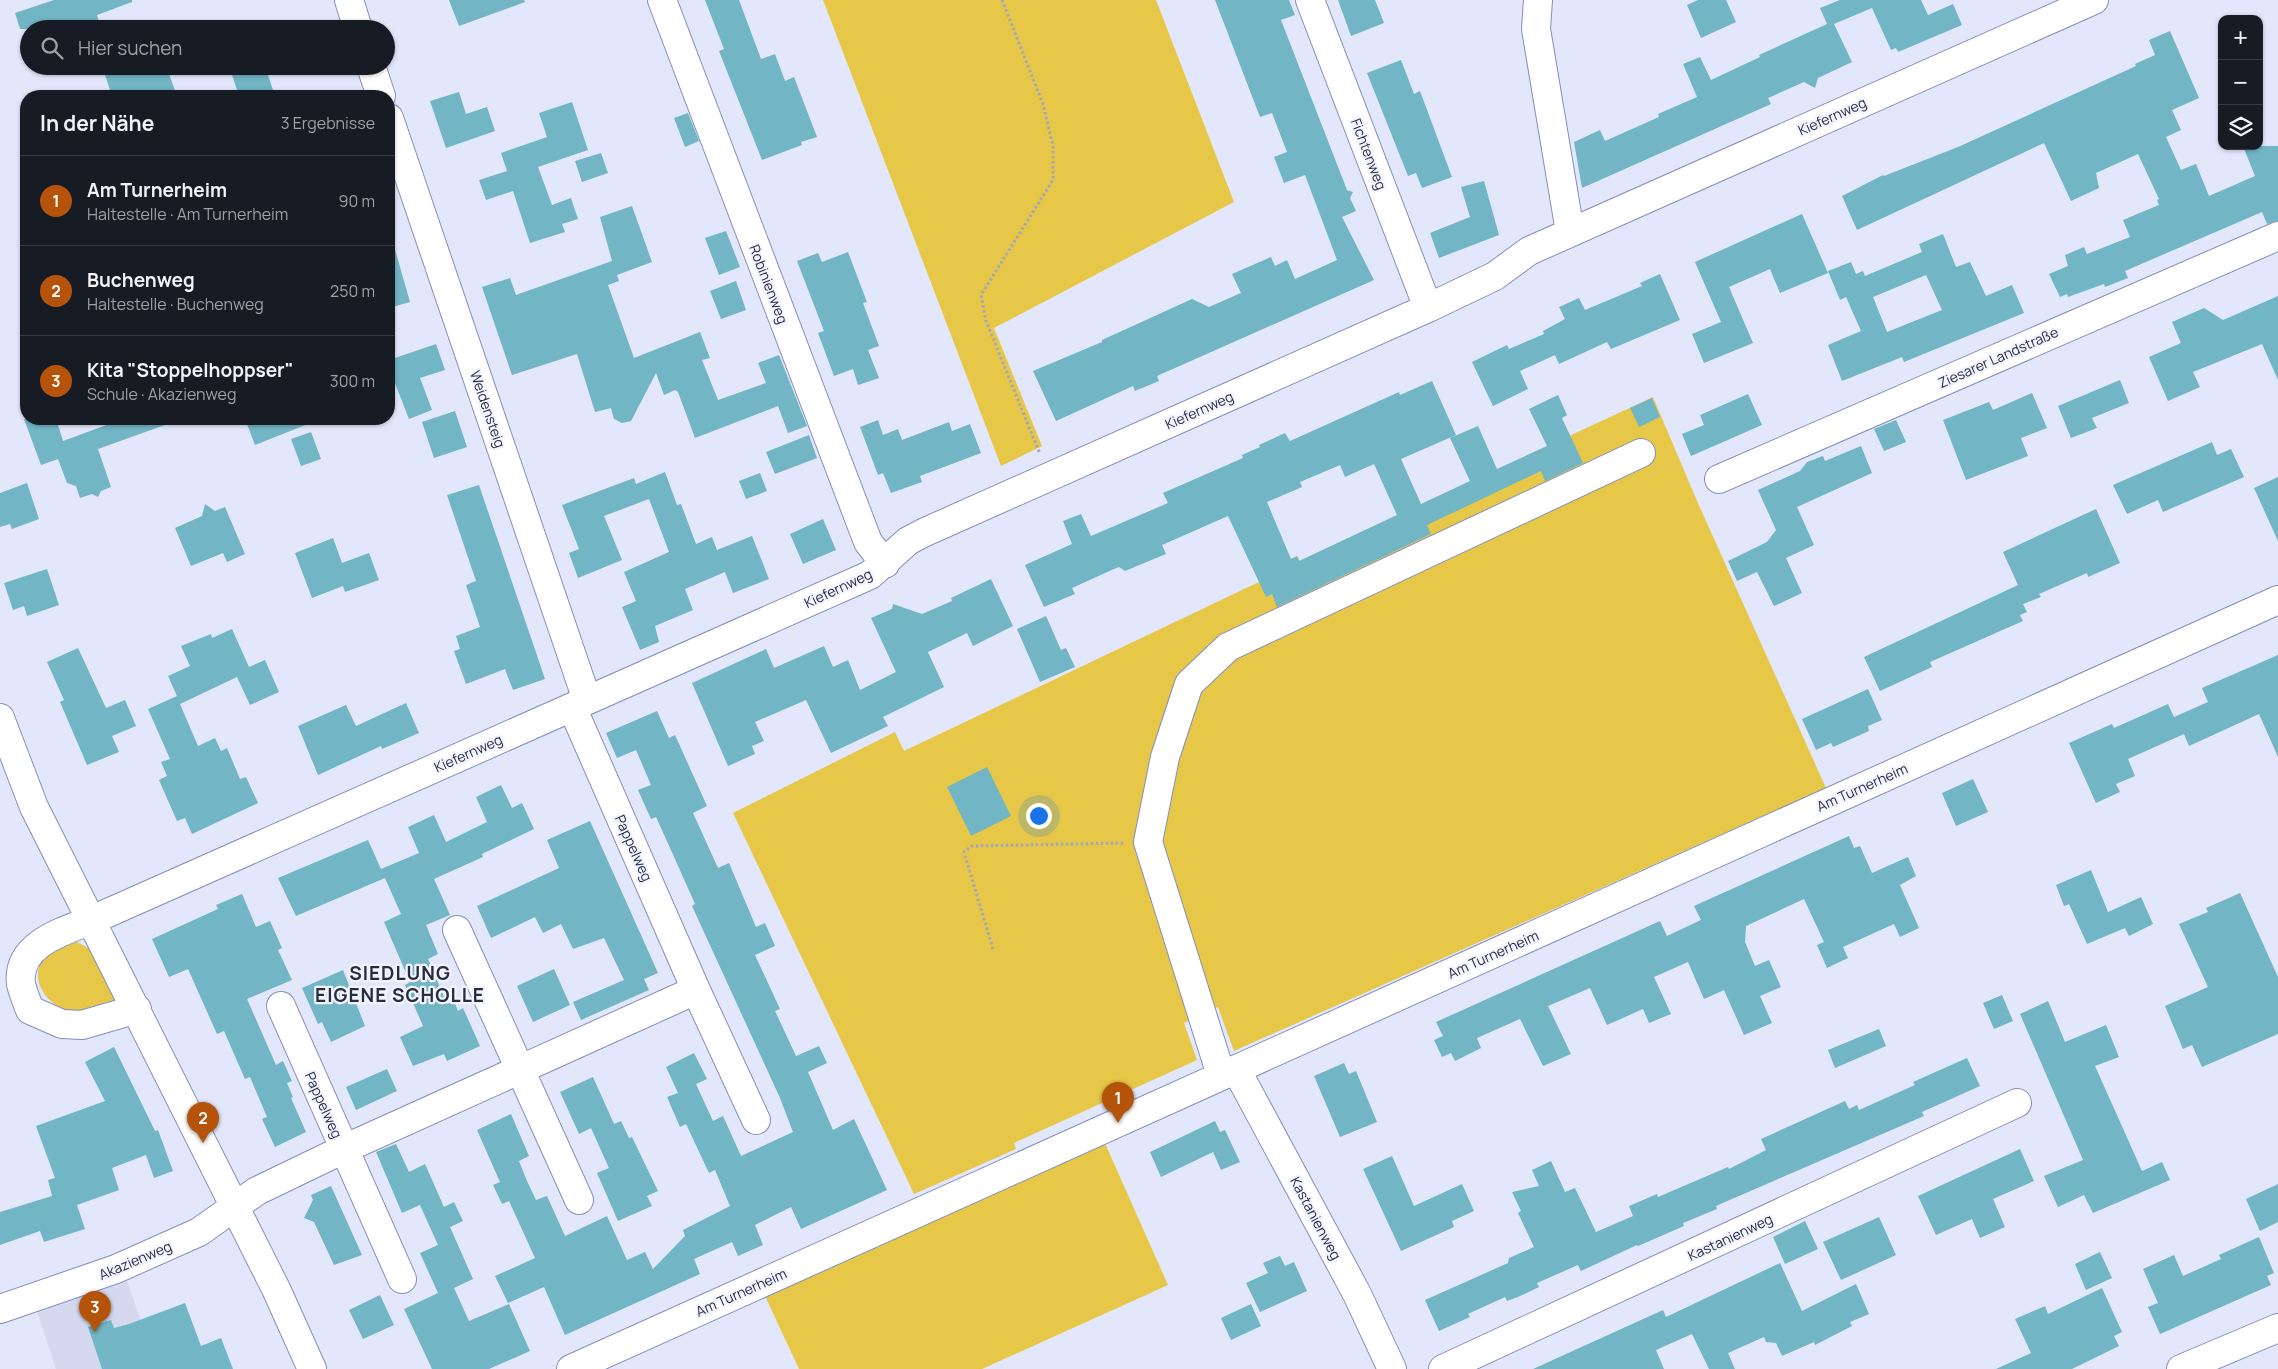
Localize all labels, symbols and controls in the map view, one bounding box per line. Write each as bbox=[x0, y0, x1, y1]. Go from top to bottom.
map controls bbox=[2218, 15, 2263, 150]
button: + bbox=[2218, 15, 2263, 60]
search box bbox=[20, 20, 395, 75]
icon: search bbox=[38, 34, 66, 62]
text: Hier suchen bbox=[78, 35, 182, 61]
button: − bbox=[2218, 60, 2263, 105]
street label: Kiefernweg bbox=[1795, 92, 1869, 140]
button: layers bbox=[2218, 105, 2263, 150]
text: In der Nähe bbox=[40, 109, 154, 137]
text: 3 Ergebnisse bbox=[281, 112, 375, 134]
street label: Fichtenweg bbox=[1347, 116, 1391, 192]
text: Am Turnerheim bbox=[87, 177, 227, 203]
text: 1 bbox=[52, 190, 60, 212]
text: 90 m bbox=[339, 190, 375, 212]
text: Haltestelle · Am Turnerheim bbox=[87, 203, 288, 225]
street label: Robinienweg bbox=[745, 242, 793, 326]
text: Buchenweg bbox=[87, 267, 195, 293]
text: 2 bbox=[51, 280, 61, 302]
text: 250 m bbox=[330, 280, 375, 302]
text: Haltestelle · Buchenweg bbox=[87, 293, 264, 315]
street label: Ziesarer Landstraße bbox=[1935, 322, 2061, 392]
text: Kita "Stoppelhoppser" bbox=[87, 357, 294, 383]
street label: Weidensteig bbox=[466, 368, 510, 450]
text: 3 bbox=[51, 370, 61, 392]
text: 300 m bbox=[330, 370, 375, 392]
text: Schule · Akazienweg bbox=[87, 383, 236, 405]
street label: Kiefernweg bbox=[1162, 386, 1236, 434]
street label: Kiefernweg bbox=[801, 564, 875, 612]
street label: Kiefernweg bbox=[431, 729, 505, 777]
street label: Am Turnerheim bbox=[1814, 758, 1911, 816]
your location bbox=[1026, 803, 1052, 829]
street label: Pappelweg bbox=[611, 812, 657, 884]
street label: Am Turnerheim bbox=[1445, 925, 1542, 983]
district label: SIEDLUNG EIGENE SCHOLLE bbox=[315, 960, 485, 1008]
street label: Pappelweg bbox=[301, 1069, 347, 1141]
pin: 1 bbox=[1102, 1082, 1134, 1123]
pin: 2 bbox=[187, 1102, 219, 1143]
street label: Kastanienweg bbox=[1286, 1173, 1346, 1263]
street label: Kastanienweg bbox=[1684, 1209, 1776, 1265]
street label: Akazienweg bbox=[96, 1236, 174, 1284]
street label: Am Turnerheim bbox=[693, 1263, 790, 1321]
pin: 3 bbox=[79, 1291, 111, 1332]

